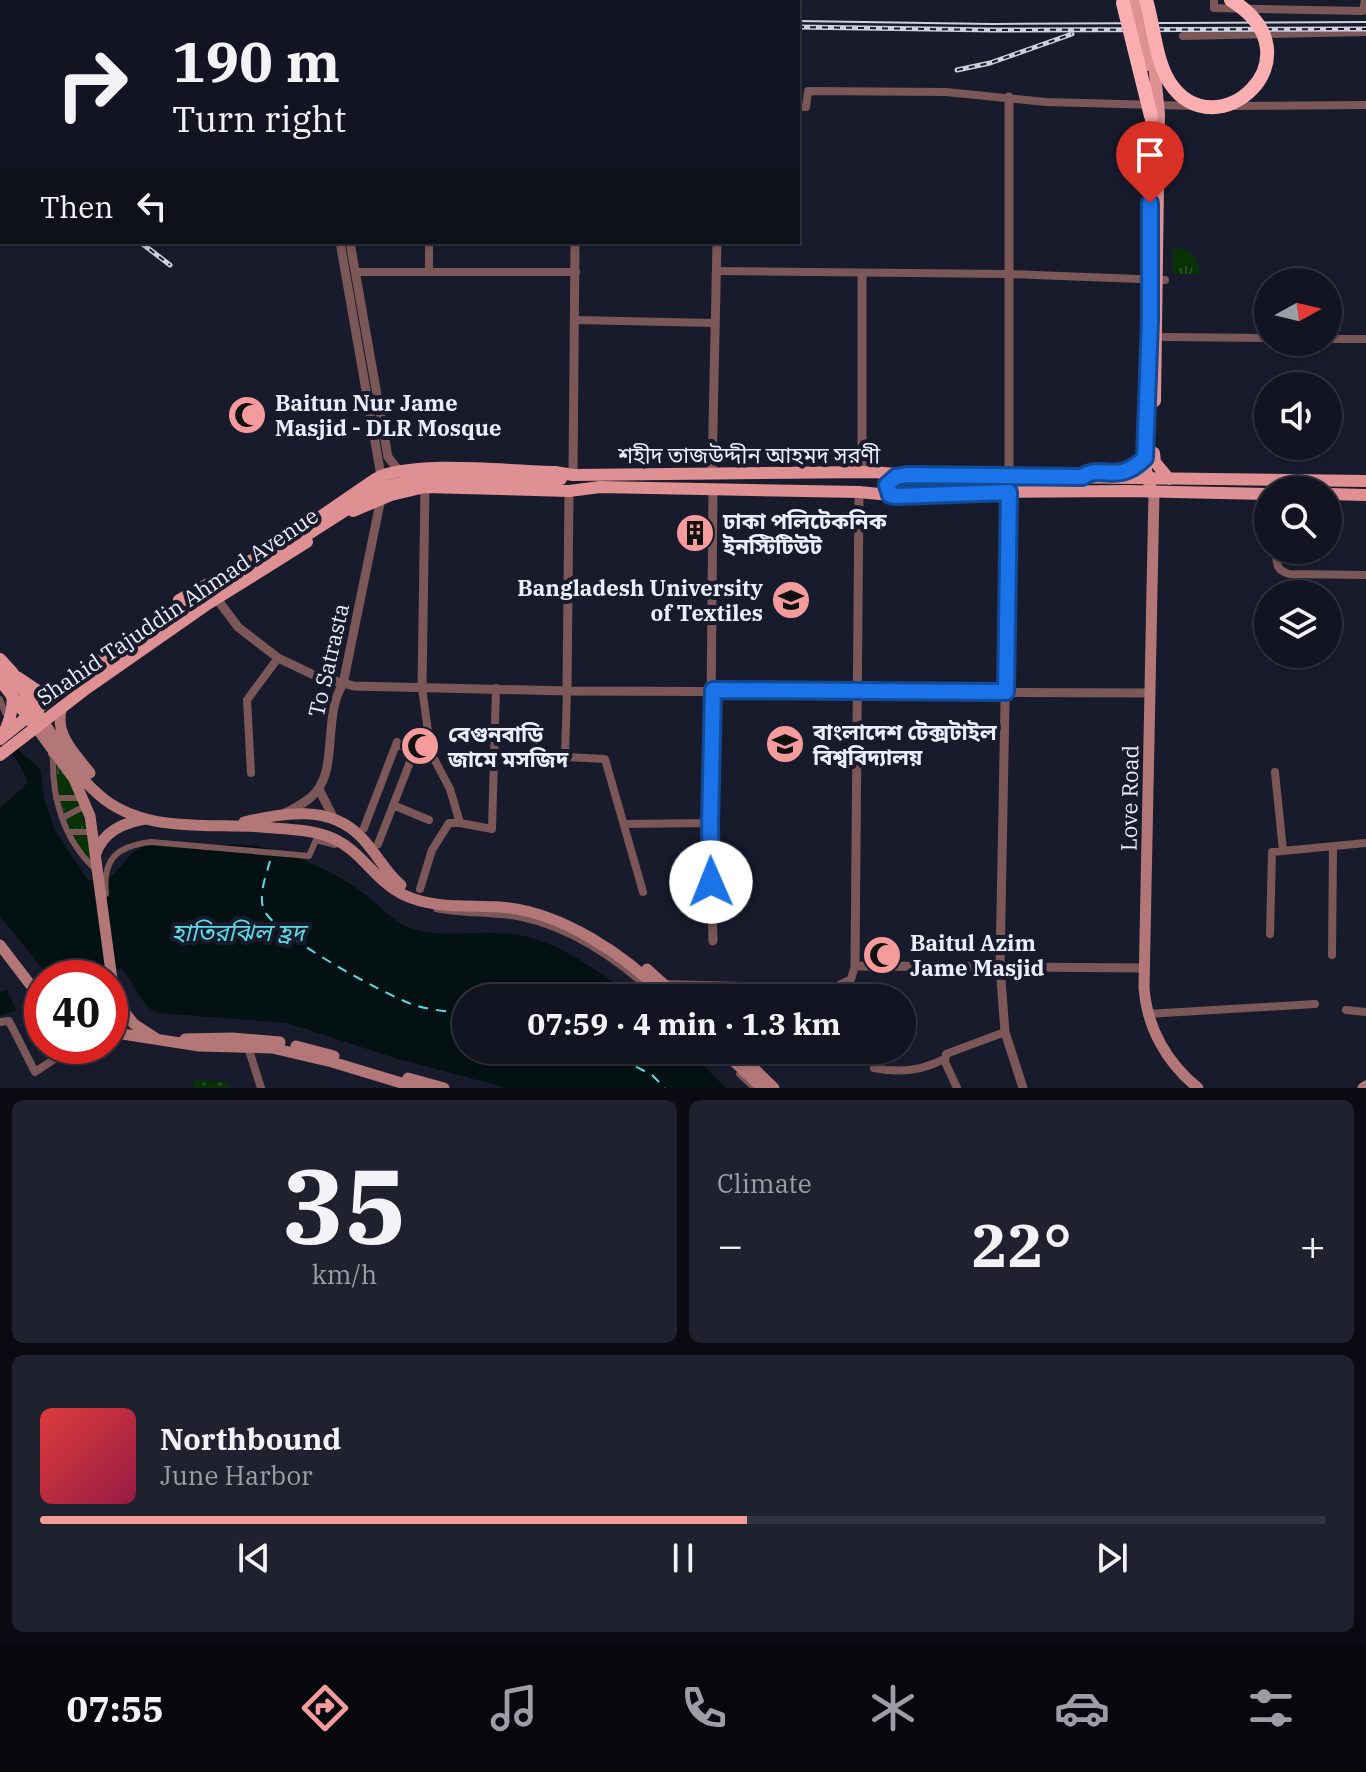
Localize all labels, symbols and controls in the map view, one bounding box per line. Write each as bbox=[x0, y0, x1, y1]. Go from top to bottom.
text: 190 m bbox=[172, 25, 340, 97]
icon: right bbox=[40, 32, 144, 136]
text: Turn right bbox=[172, 95, 346, 142]
pin bbox=[1116, 121, 1184, 203]
icon: arrive bbox=[1128, 133, 1172, 177]
icon: left bbox=[130, 184, 174, 228]
text: Then bbox=[40, 187, 114, 226]
north arrow bbox=[1254, 268, 1342, 356]
map controls bbox=[1254, 268, 1342, 668]
button: sound bbox=[1254, 372, 1342, 460]
place label: Baitun Nur Jame Masjid - DLR Mosque bbox=[275, 388, 501, 442]
mosque icon: Baitun Nur Jame Masjid - DLR Mosque bbox=[226, 394, 268, 436]
street label: শহীদ তাজউদ্দীন আহমদ সরণী bbox=[617, 440, 881, 469]
button: search bbox=[1254, 476, 1342, 564]
street label: Shahid Tajuddin Ahmad Avenue bbox=[31, 501, 323, 711]
place label: ঢাকা পলিটেকনিক ইনস্টিটিউট bbox=[722, 506, 888, 560]
building icon: ঢাকা পলিটেকনিক ইনস্টিটিউট bbox=[674, 512, 716, 554]
place label: Bangladesh University of Textiles bbox=[517, 573, 763, 627]
school or university icon: Bangladesh University of Textiles bbox=[770, 579, 812, 621]
button: layers bbox=[1254, 580, 1342, 668]
street label: To Satrasta bbox=[301, 600, 355, 720]
place label: বাংলাদেশ টেক্সটাইল বিশ্ববিদ্যালয় bbox=[812, 717, 997, 771]
place label: বেগুনবাড়ি জামে মসজিদ bbox=[447, 719, 569, 773]
school or university icon: বাংলাদেশ টেক্সটাইল বিশ্ববিদ্যালয় bbox=[764, 723, 806, 765]
mosque icon: বেগুনবাড়ি জামে মসজিদ bbox=[399, 725, 441, 767]
street label: Love Road bbox=[1114, 745, 1144, 851]
position arrow bbox=[669, 840, 753, 924]
water label: হাতিরঝিল হ্রদ bbox=[171, 916, 309, 948]
place label: Baitul Azim Jame Masjid bbox=[910, 928, 1045, 982]
mosque icon: Baitul Azim Jame Masjid bbox=[861, 934, 903, 976]
speed limit sign: 40 bbox=[24, 960, 128, 1064]
text: 07:59 · 4 min · 1.3 km bbox=[527, 1004, 841, 1043]
text: 35 bbox=[282, 1137, 407, 1273]
text: Climate bbox=[717, 1166, 812, 1200]
text: 22° bbox=[971, 1205, 1072, 1284]
text: − bbox=[717, 1216, 743, 1273]
text: + bbox=[1300, 1216, 1326, 1273]
text: km/h bbox=[312, 1257, 377, 1291]
text: Northbound bbox=[160, 1419, 341, 1458]
text: June Harbor bbox=[160, 1458, 313, 1492]
icon: previous bbox=[232, 1536, 276, 1580]
icon: pause bbox=[661, 1536, 705, 1580]
icon: next bbox=[1090, 1536, 1134, 1580]
icon: directions bbox=[297, 1680, 353, 1736]
icon: music bbox=[486, 1680, 542, 1736]
icon: phone bbox=[676, 1680, 732, 1736]
icon: climate bbox=[865, 1680, 921, 1736]
icon: car bbox=[1054, 1680, 1110, 1736]
icon: filters bbox=[1243, 1680, 1299, 1736]
text: 07:55 bbox=[67, 1685, 164, 1732]

